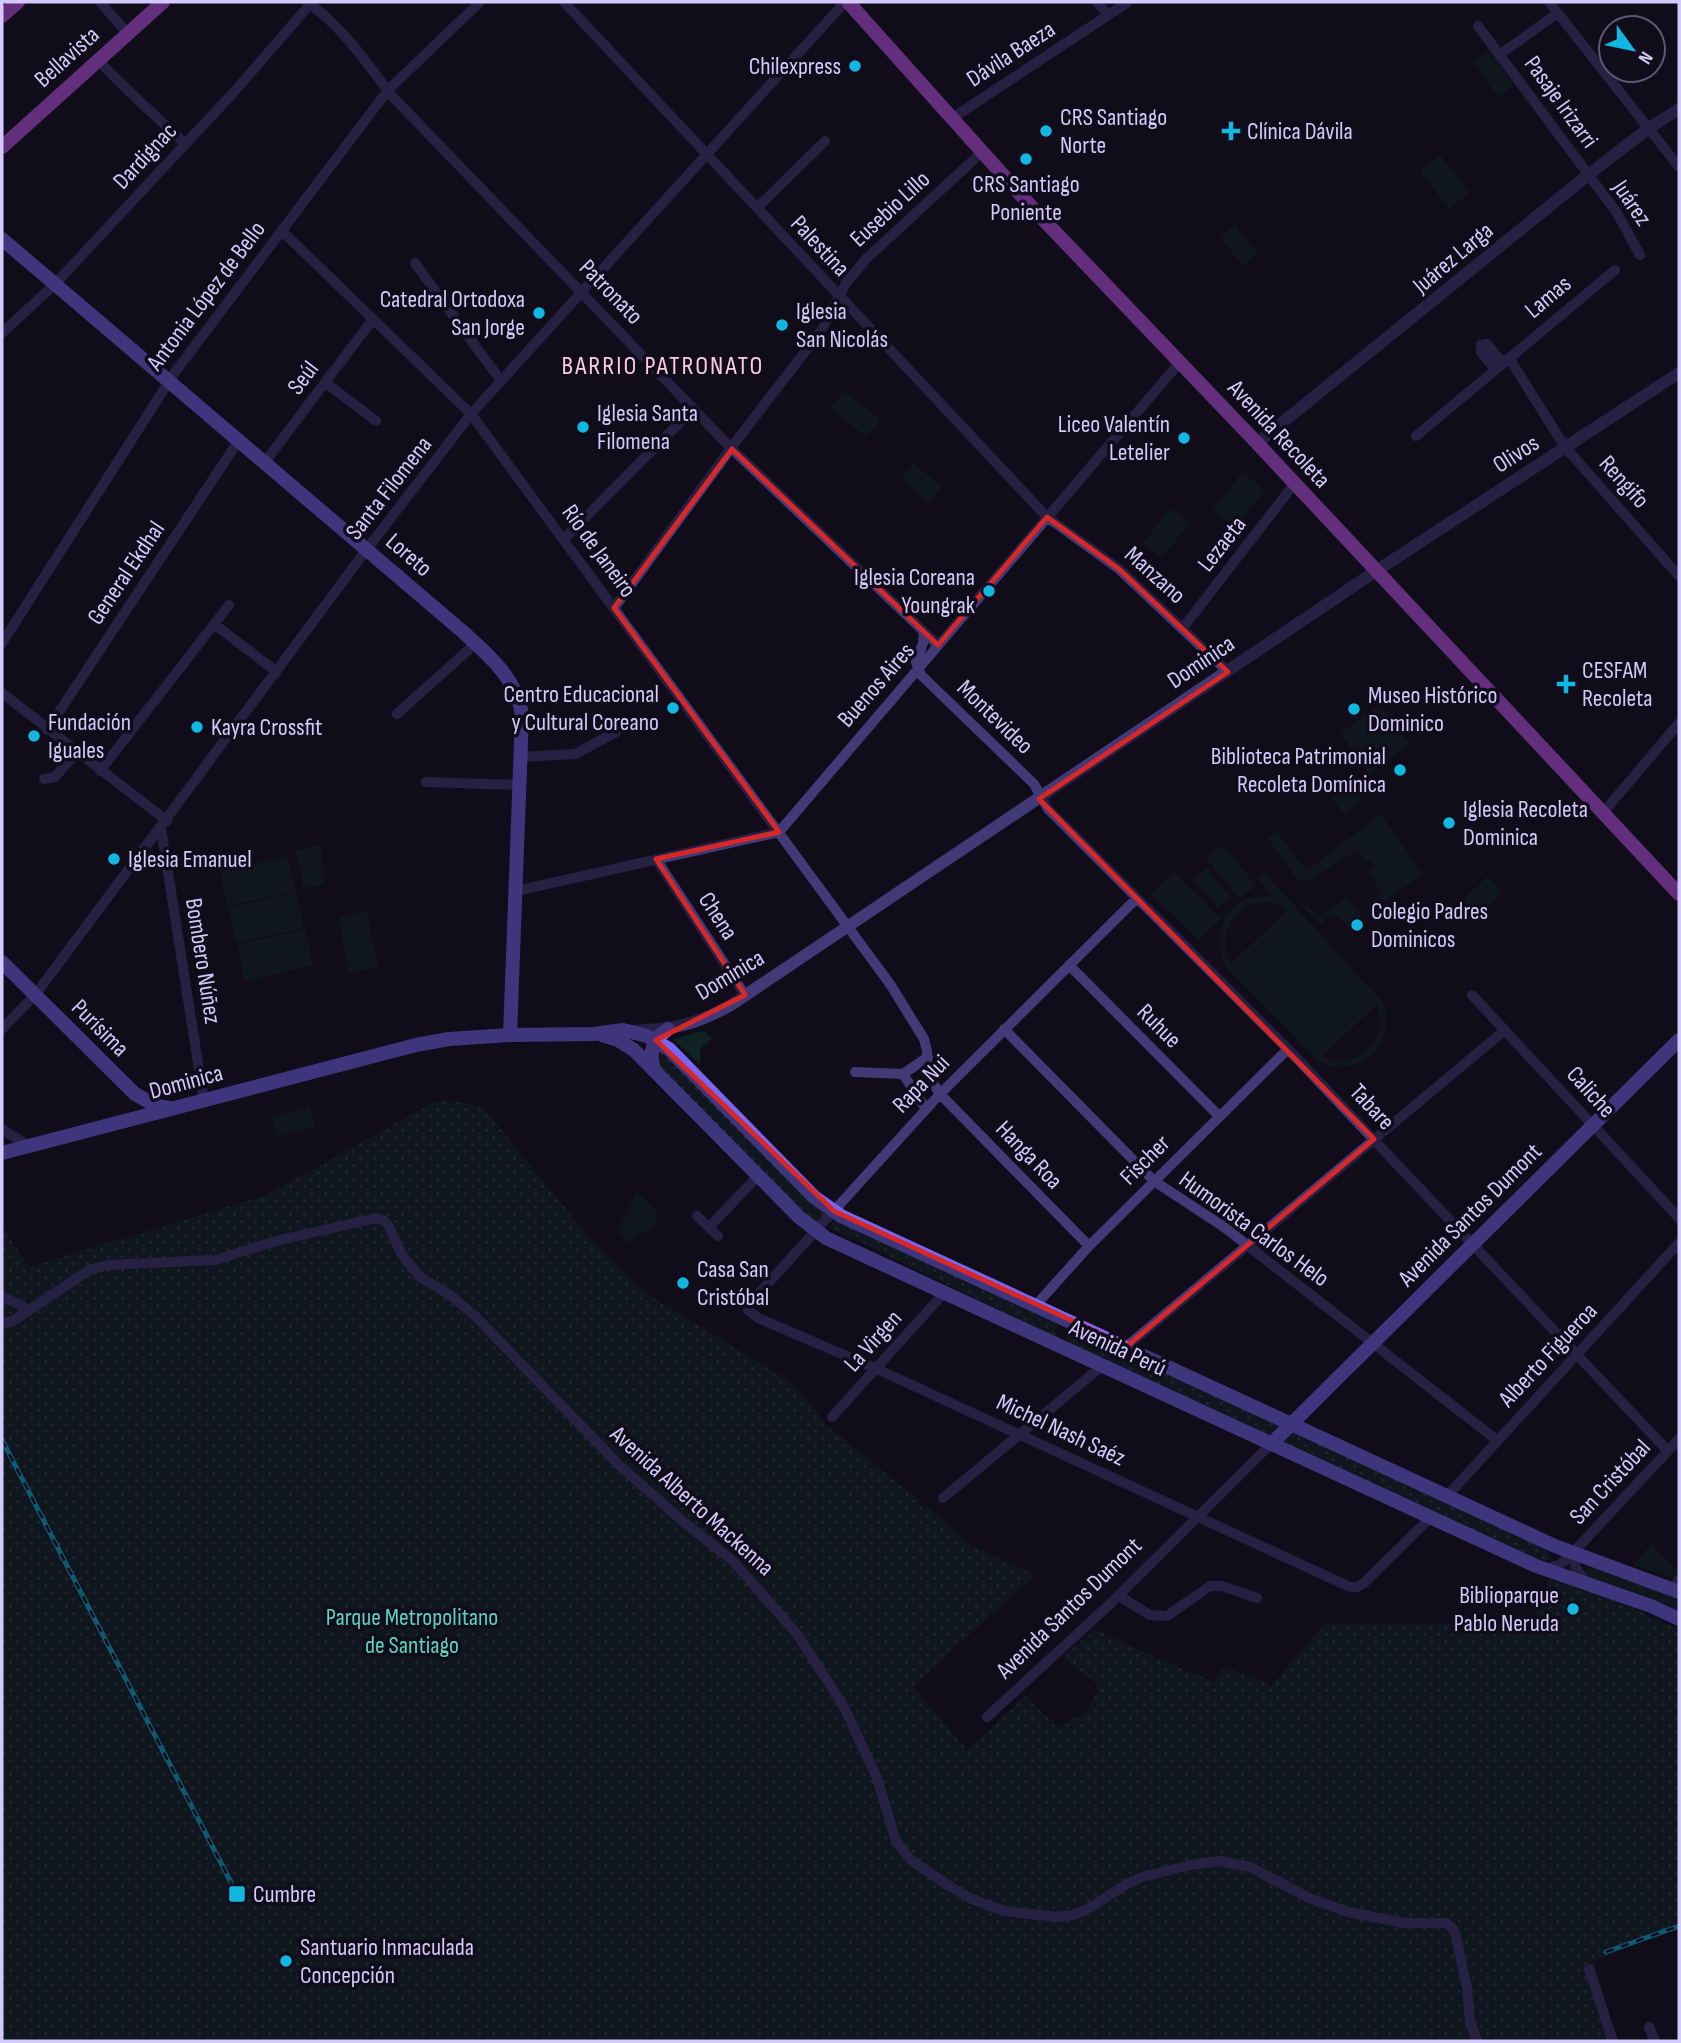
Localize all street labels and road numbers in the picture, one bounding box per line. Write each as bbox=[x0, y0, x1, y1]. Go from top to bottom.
street label: Dávila Baeza bbox=[961, 15, 1061, 93]
street label: Bellavista bbox=[29, 20, 105, 94]
street label: Pasaje Irizarri bbox=[1518, 50, 1604, 154]
street label: Dardignac bbox=[107, 117, 183, 195]
street label: Eusebio Lillo bbox=[844, 165, 936, 253]
street label: Juárez bbox=[1606, 174, 1658, 232]
street label: Palestina bbox=[784, 209, 856, 283]
street label: Antonia López de Bello bbox=[140, 216, 272, 377]
street label: Juárez Larga bbox=[1406, 216, 1499, 300]
street label: Patronato bbox=[573, 253, 649, 331]
street label: Lamas bbox=[1519, 269, 1577, 325]
street label: Seúl bbox=[281, 356, 325, 400]
street label: Avenida Recoleta bbox=[1221, 373, 1336, 494]
street label: Olivos bbox=[1488, 429, 1544, 479]
street label: Santa Filomena bbox=[340, 431, 438, 545]
street label: Rengifo bbox=[1593, 450, 1655, 514]
street label: Río de Janeiro bbox=[556, 499, 642, 603]
street label: Lezaeta bbox=[1191, 511, 1253, 577]
street label: General Ekdhal bbox=[81, 516, 171, 630]
street label: Loreto bbox=[380, 527, 438, 583]
street label: Manzano bbox=[1119, 540, 1191, 610]
street label: Dominica bbox=[1162, 629, 1240, 695]
street label: Buenos Aires bbox=[831, 637, 921, 733]
street label: Montevideo bbox=[951, 674, 1039, 760]
street label: Chena bbox=[692, 887, 744, 945]
street label: Bombero Núñez bbox=[179, 896, 227, 1026]
street label: Dominica bbox=[690, 943, 770, 1007]
street label: Purísima bbox=[65, 993, 135, 1063]
street label: Ruhue bbox=[1131, 998, 1187, 1054]
street label: Rapa Nui bbox=[886, 1049, 956, 1119]
street label: Dominica bbox=[146, 1058, 226, 1106]
street label: Caliche bbox=[1560, 1060, 1622, 1124]
street label: Tabare bbox=[1343, 1078, 1401, 1136]
street label: Hanga Roa bbox=[989, 1115, 1069, 1195]
street label: Fischer bbox=[1114, 1129, 1176, 1191]
street label: Avenida Santos Dumont bbox=[1392, 1137, 1548, 1293]
street label: Humorista Carlos Helo bbox=[1173, 1165, 1335, 1293]
street label: Alberto Figueroa bbox=[1492, 1297, 1603, 1414]
street label: La Virgen bbox=[838, 1304, 908, 1378]
street label: Avenida Perú bbox=[1064, 1313, 1171, 1383]
street label: Michel Nash Saéz bbox=[992, 1388, 1130, 1473]
street label: Avenida Alberto Mackenna bbox=[603, 1419, 780, 1582]
street label: San Cristóbal bbox=[1563, 1433, 1657, 1531]
street label: Avenida Santos Dumont bbox=[990, 1531, 1148, 1685]

